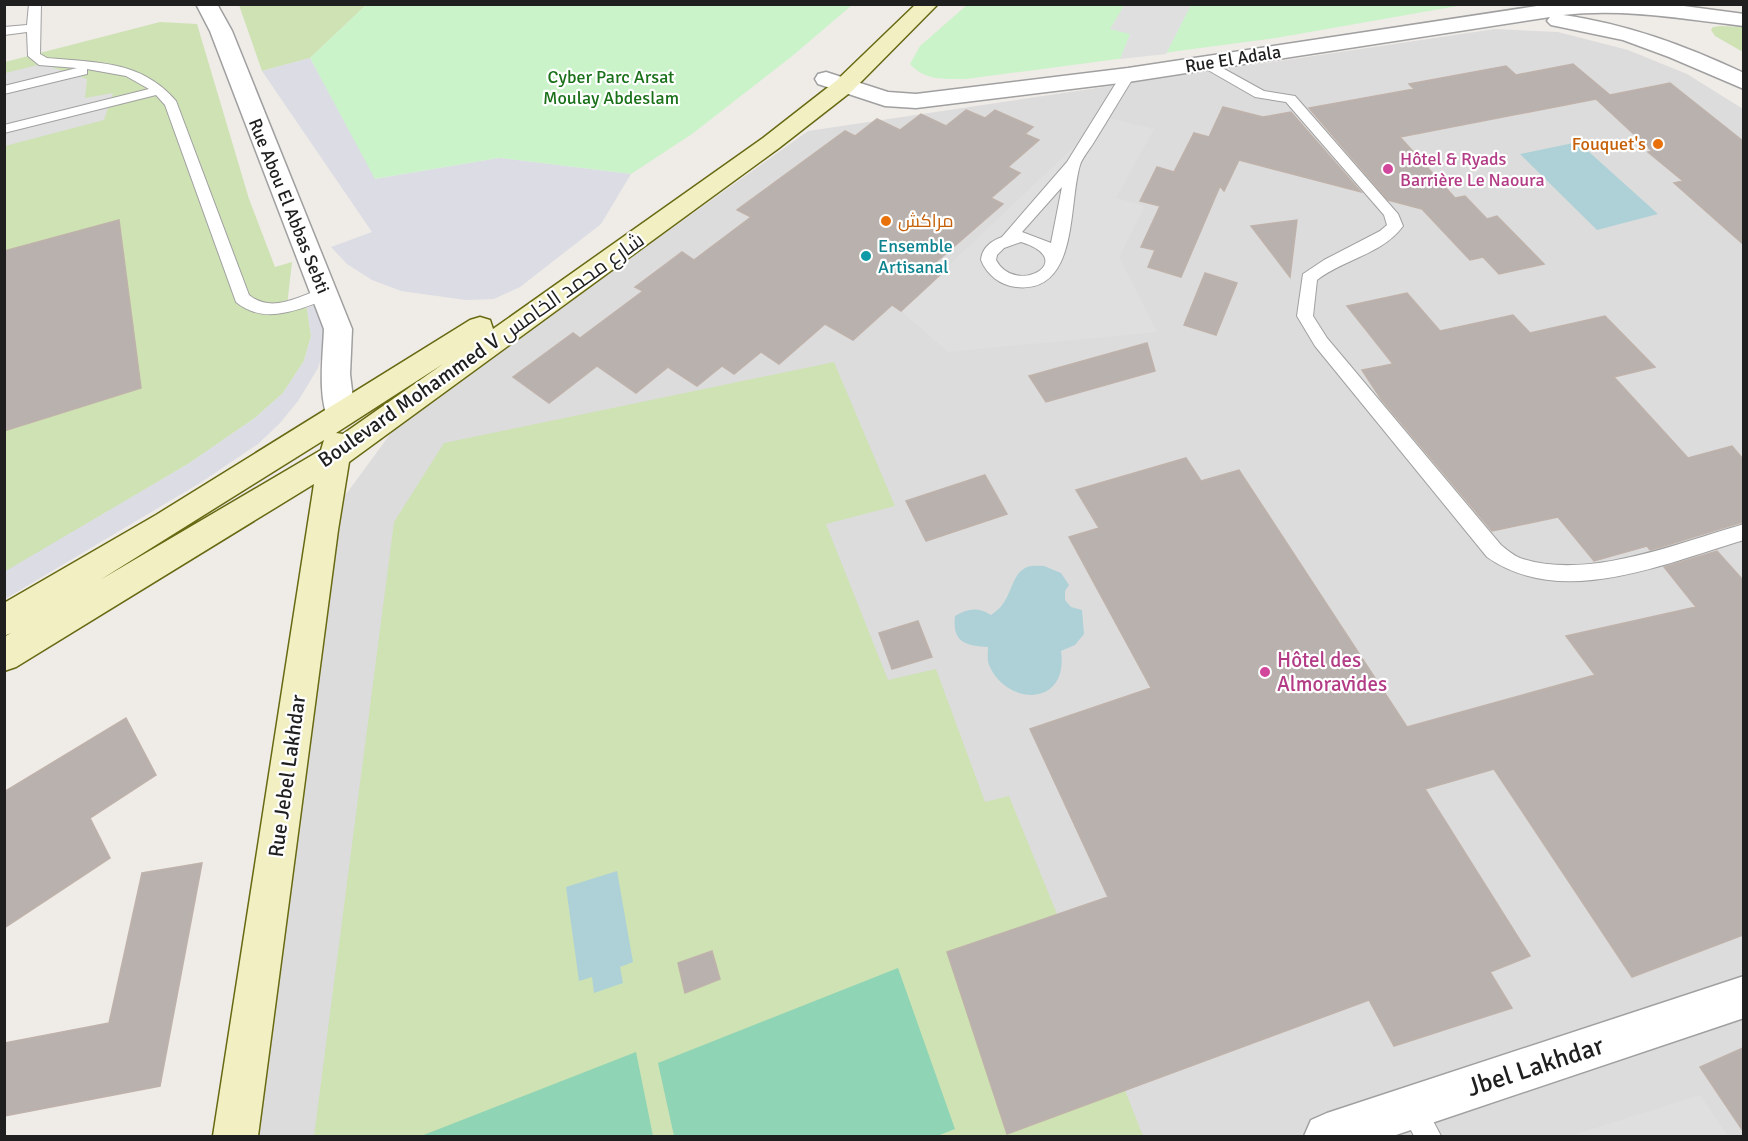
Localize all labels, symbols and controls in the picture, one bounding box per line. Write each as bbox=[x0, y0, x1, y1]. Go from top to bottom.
street label: Rue El Adala bbox=[1184, 41, 1282, 77]
park label: Cyber Parc Arsat Moulay Abdeslam bbox=[543, 66, 679, 109]
street label: Rue Abou El Abbas Sebti bbox=[244, 115, 334, 297]
place label: Fouquet's bbox=[1572, 133, 1646, 155]
marker: Fouquet's bbox=[1651, 137, 1665, 151]
place label: Hôtel & Ryads Barrière Le Naoura bbox=[1400, 148, 1545, 191]
marker: Hôtel & Ryads Barrière Le Naoura bbox=[1381, 162, 1395, 176]
place label: مراكش bbox=[898, 210, 954, 232]
marker: مراكش bbox=[879, 214, 893, 228]
street label: Boulevard Mohammed V شارع محمد الخامس bbox=[313, 227, 650, 474]
place label: Ensemble Artisanal bbox=[878, 235, 953, 278]
marker: Ensemble Artisanal bbox=[859, 249, 873, 263]
place label: Hôtel des Almoravides bbox=[1277, 647, 1387, 697]
marker: Hôtel des Almoravides bbox=[1258, 665, 1272, 679]
street label: Rue Jebel Lakhdar bbox=[263, 693, 311, 859]
street label: Jbel Lakhdar bbox=[1463, 1030, 1608, 1104]

